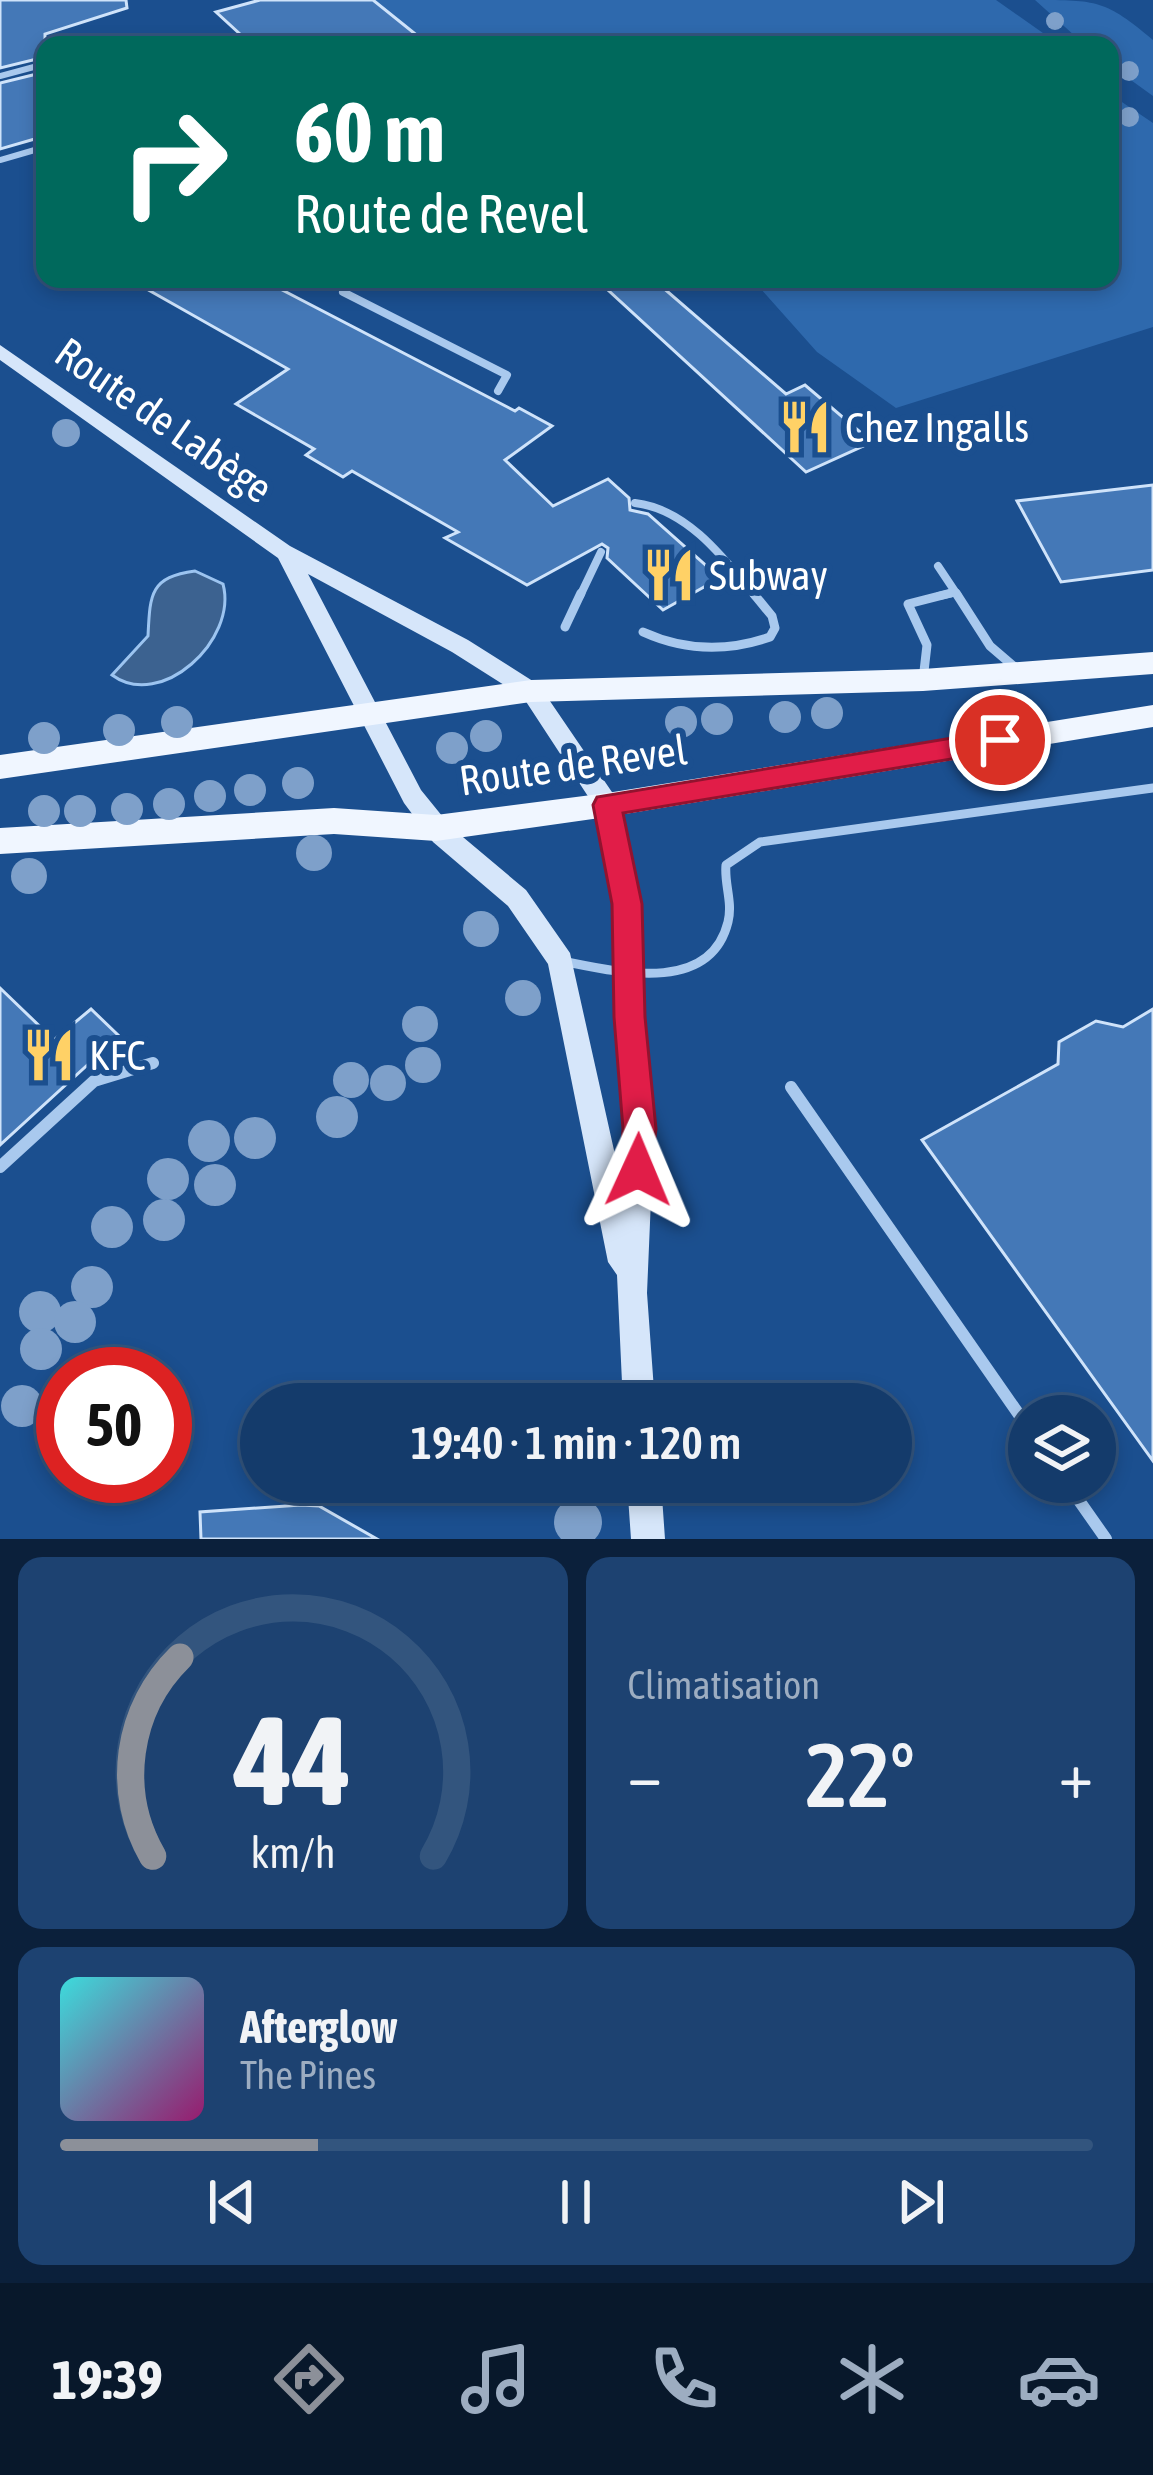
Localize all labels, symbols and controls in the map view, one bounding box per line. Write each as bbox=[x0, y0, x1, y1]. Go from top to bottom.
icon: right bbox=[96, 84, 252, 240]
text: 60 m bbox=[294, 84, 445, 180]
text: Route de Revel bbox=[294, 183, 588, 244]
street label: Route de Labège bbox=[46, 328, 282, 512]
restaurant icon: Chez Ingalls bbox=[776, 398, 834, 456]
place label: Chez Ingalls bbox=[845, 403, 1029, 451]
restaurant icon: Subway bbox=[640, 546, 698, 604]
place label: Subway bbox=[709, 551, 828, 599]
pin bbox=[949, 689, 1051, 791]
icon: arrive bbox=[967, 707, 1033, 773]
street label: Route de Revel bbox=[456, 725, 690, 805]
restaurant icon: KFC bbox=[20, 1026, 78, 1084]
place label: KFC bbox=[89, 1031, 146, 1079]
position arrow bbox=[575, 1107, 701, 1233]
speed limit sign: 50 bbox=[36, 1347, 192, 1503]
map controls bbox=[1008, 1395, 1116, 1503]
button: layers bbox=[1008, 1395, 1116, 1503]
text: 19:40 · 1 min · 120 m bbox=[411, 1417, 741, 1469]
text: Climatisation bbox=[628, 1663, 820, 1707]
text: 44 bbox=[233, 1688, 351, 1831]
text: 22° bbox=[806, 1723, 915, 1826]
text: − bbox=[628, 1736, 662, 1812]
text: + bbox=[1059, 1736, 1093, 1812]
text: km/h bbox=[250, 1828, 335, 1877]
text: Afterglow bbox=[240, 2001, 398, 2053]
text: The Pines bbox=[240, 2053, 376, 2097]
icon: previous bbox=[199, 2169, 265, 2235]
icon: pause bbox=[543, 2169, 609, 2235]
icon: next bbox=[888, 2169, 954, 2235]
icon: directions bbox=[267, 2337, 351, 2421]
icon: music bbox=[454, 2337, 538, 2421]
icon: phone bbox=[642, 2337, 726, 2421]
icon: climate bbox=[830, 2337, 914, 2421]
icon: car bbox=[1017, 2337, 1101, 2421]
text: 19:39 bbox=[52, 2349, 163, 2410]

